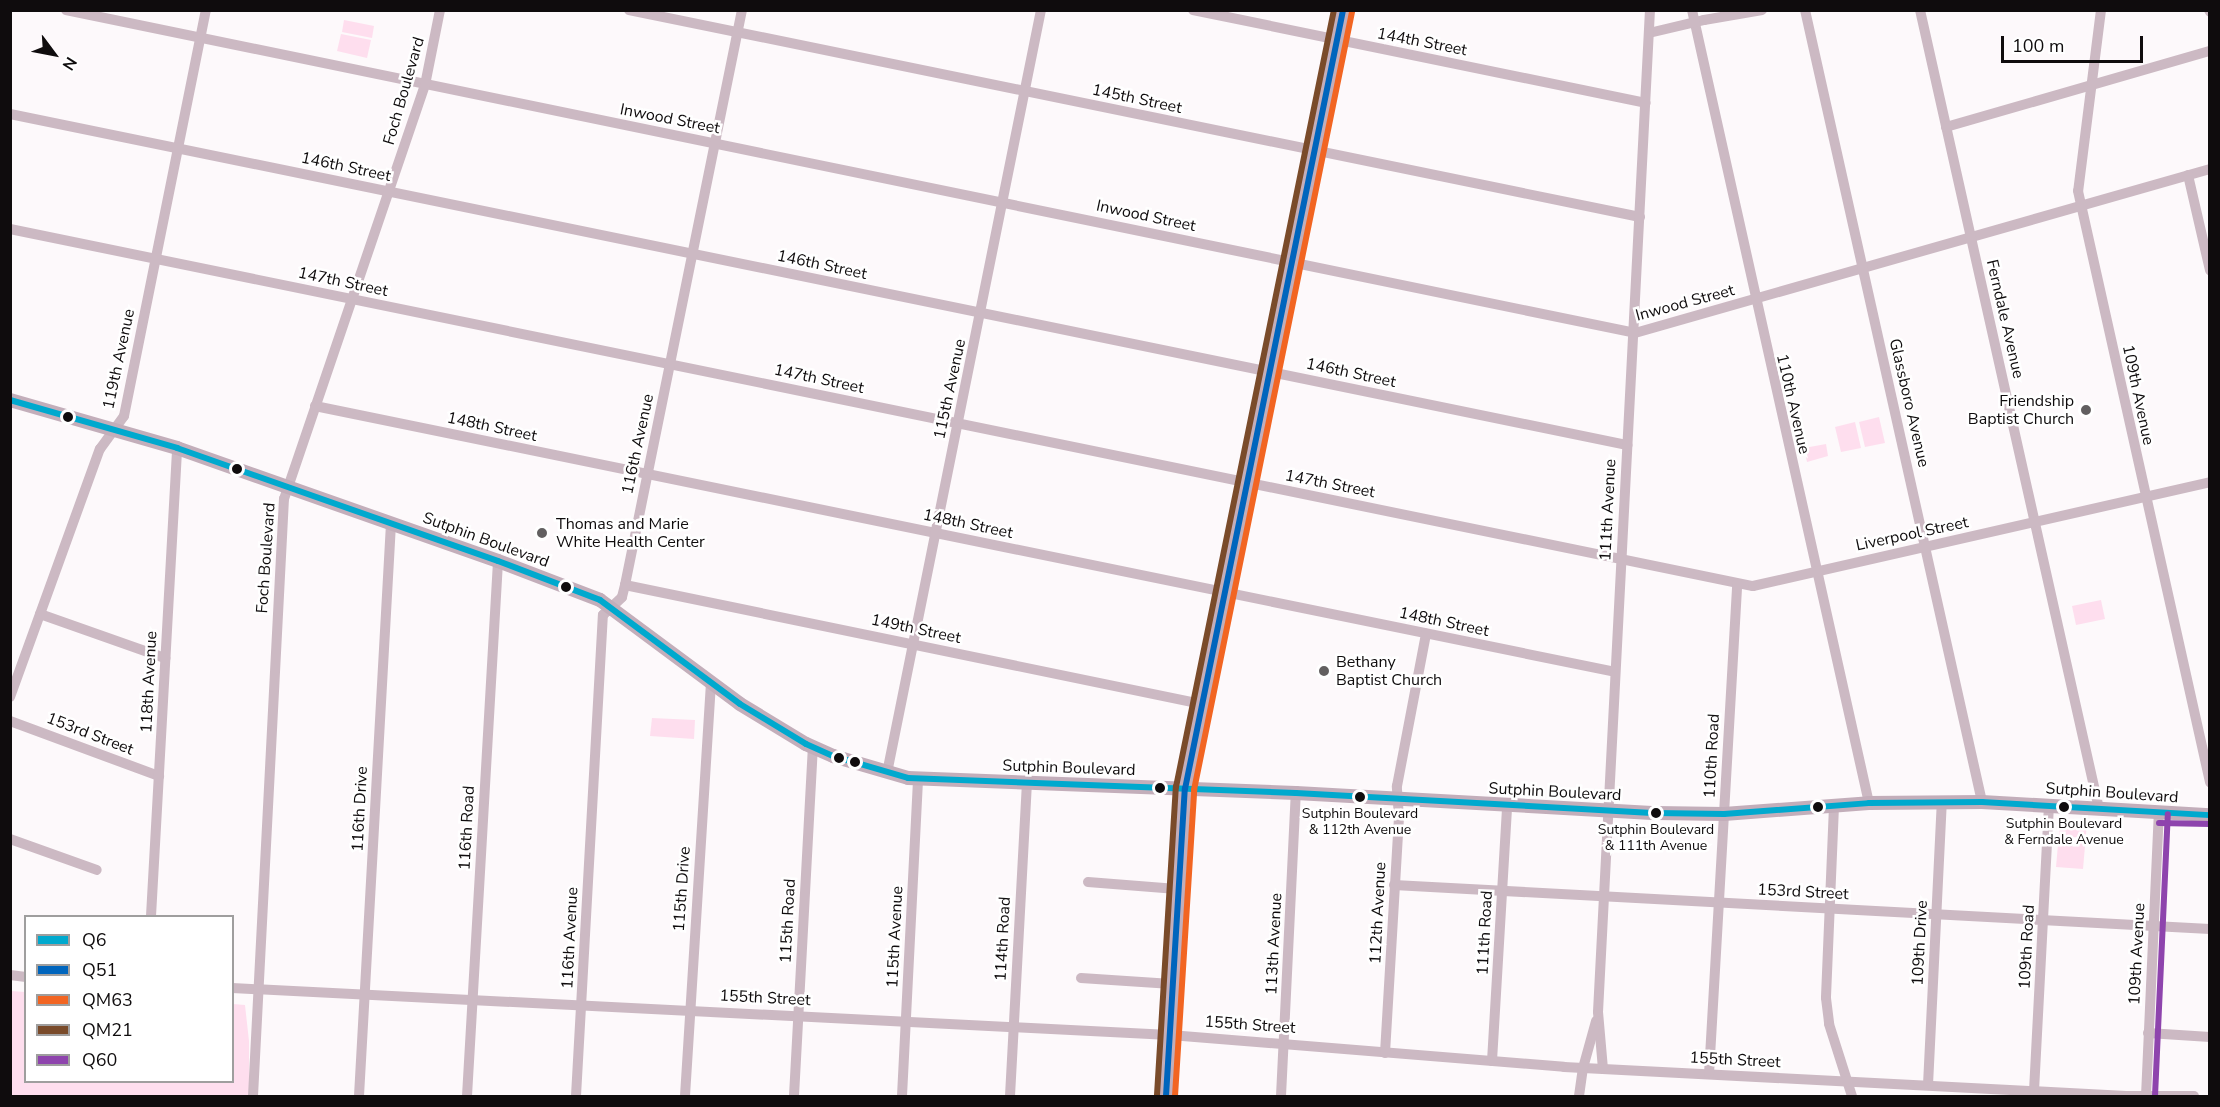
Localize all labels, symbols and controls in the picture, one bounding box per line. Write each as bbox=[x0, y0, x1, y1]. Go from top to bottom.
north arrow bbox=[24, 24, 84, 84]
street label: 144th Street bbox=[1375, 24, 1469, 60]
scale bar bbox=[2004, 24, 2146, 62]
text: 100 m bbox=[2012, 34, 2064, 58]
street label: Foch Boulevard bbox=[379, 35, 429, 147]
text: N bbox=[57, 53, 82, 74]
street label: 145th Street bbox=[1090, 80, 1184, 118]
street label: Inwood Street bbox=[618, 100, 722, 138]
street label: 146th Street bbox=[299, 148, 393, 186]
street label: Inwood Street bbox=[1094, 196, 1198, 236]
street label: 146th Street bbox=[775, 246, 869, 284]
street label: Ferndale Avenue bbox=[1982, 258, 2028, 380]
street label: 147th Street bbox=[296, 263, 390, 301]
street label: Inwood Street bbox=[1634, 281, 1736, 325]
street label: 119th Avenue bbox=[99, 307, 139, 411]
street label: 115th Avenue bbox=[930, 337, 970, 441]
street label: Glassboro Avenue bbox=[1885, 337, 1933, 469]
street label: 109th Avenue bbox=[2118, 343, 2158, 447]
street label: 110th Avenue bbox=[1772, 352, 1814, 456]
street label: 146th Street bbox=[1304, 354, 1398, 392]
street label: 147th Street bbox=[772, 360, 866, 398]
place label: Friendship Baptist Church bbox=[1968, 391, 2074, 429]
street label: 116th Avenue bbox=[618, 392, 658, 496]
marker: Friendship Baptist Church bbox=[2079, 403, 2093, 417]
street label: 148th Street bbox=[445, 408, 539, 446]
unlabelled marker bbox=[62, 411, 74, 423]
street label: 111th Avenue bbox=[1596, 459, 1620, 561]
unlabelled marker bbox=[231, 463, 243, 475]
street label: 147th Street bbox=[1283, 466, 1377, 502]
street label: Foch Boulevard bbox=[253, 502, 279, 614]
street label: 148th Street bbox=[921, 505, 1015, 543]
street label: Sutphin Boulevard bbox=[420, 508, 552, 572]
street label: Liverpool Street bbox=[1854, 513, 1970, 555]
place label: Thomas and Marie White Health Center bbox=[556, 514, 705, 552]
marker: Thomas and Marie White Health Center bbox=[533, 524, 551, 542]
unlabelled marker bbox=[560, 581, 572, 593]
street label: 148th Street bbox=[1397, 603, 1491, 641]
street label: 149th Street bbox=[869, 610, 963, 648]
street label: 118th Avenue bbox=[137, 631, 161, 733]
place label: Bethany Baptist Church bbox=[1336, 652, 1442, 690]
marker: Bethany Baptist Church bbox=[1317, 664, 1331, 678]
street label: 153rd Street bbox=[44, 709, 136, 759]
street label: 110th Road bbox=[1700, 713, 1724, 799]
unlabelled marker bbox=[833, 752, 845, 764]
unlabelled marker bbox=[849, 756, 861, 768]
street label: Sutphin Boulevard bbox=[1002, 756, 1136, 780]
street label: 116th Drive bbox=[348, 766, 372, 852]
street label: Sutphin Boulevard bbox=[1488, 779, 1622, 805]
street label: Sutphin Boulevard bbox=[2045, 779, 2179, 807]
unlabelled marker bbox=[1154, 782, 1166, 794]
street label: 116th Road bbox=[455, 785, 479, 871]
marker: Sutphin Boulevard & 112th Avenue bbox=[1354, 791, 1366, 803]
unlabelled marker bbox=[1812, 801, 1824, 813]
marker: Sutphin Boulevard & Ferndale Avenue bbox=[2058, 801, 2070, 813]
place label: Sutphin Boulevard & 112th Avenue bbox=[1302, 806, 1418, 838]
marker: Sutphin Boulevard & 111th Avenue bbox=[1650, 807, 1662, 819]
place label: Sutphin Boulevard & Ferndale Avenue bbox=[2004, 816, 2124, 849]
place label: Sutphin Boulevard & 111th Avenue bbox=[1598, 822, 1714, 855]
street label: 115th Drive bbox=[669, 846, 695, 932]
street label: 112th Avenue bbox=[1366, 862, 1390, 964]
street label: 115th Road bbox=[776, 878, 800, 964]
street label: 153rd Street bbox=[1757, 880, 1849, 904]
street label: 115th Avenue bbox=[883, 886, 907, 988]
street label: 116th Avenue bbox=[558, 887, 582, 989]
street label: 111th Road bbox=[1473, 890, 1497, 976]
street label: 113th Avenue bbox=[1262, 893, 1286, 995]
street label: 114th Road bbox=[991, 896, 1015, 982]
street label: 109th Drive bbox=[1908, 900, 1932, 986]
street label: 109th Avenue bbox=[2125, 903, 2149, 1005]
street label: 109th Road bbox=[2015, 904, 2039, 990]
legend bbox=[24, 915, 234, 1083]
text: Q6 bbox=[82, 928, 107, 952]
text: Q51 bbox=[82, 958, 117, 982]
street label: 155th Street bbox=[719, 986, 811, 1010]
text: QM63 bbox=[82, 988, 133, 1012]
street label: 155th Street bbox=[1204, 1012, 1296, 1038]
text: QM21 bbox=[82, 1018, 133, 1042]
text: Q60 bbox=[82, 1048, 117, 1072]
street label: 155th Street bbox=[1689, 1048, 1781, 1072]

